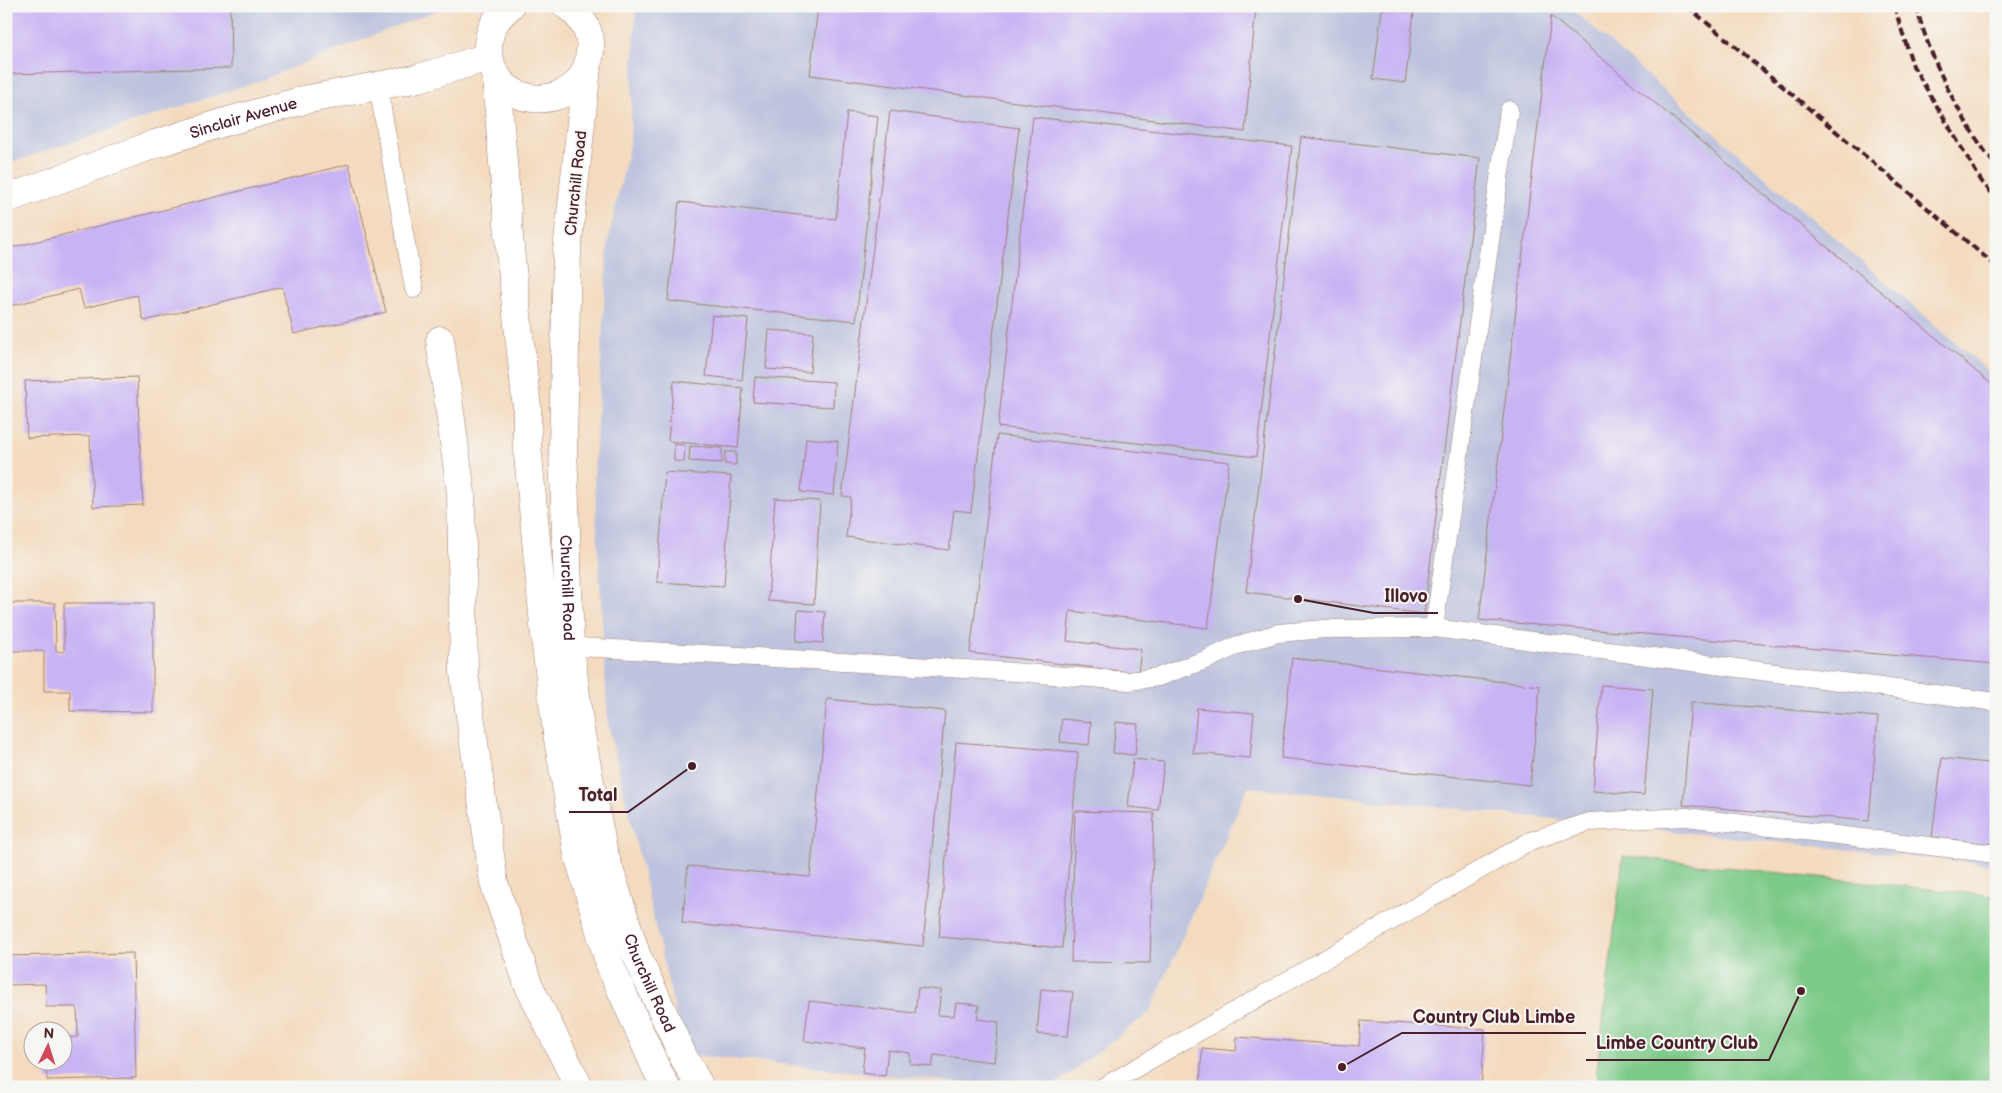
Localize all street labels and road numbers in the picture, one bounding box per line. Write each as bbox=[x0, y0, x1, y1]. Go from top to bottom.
street label: Sinclair Avenue bbox=[188, 94, 300, 144]
street label: Churchill Road bbox=[562, 130, 591, 237]
street label: Churchill Road bbox=[555, 535, 578, 641]
street label: Churchill Road bbox=[619, 931, 679, 1036]

